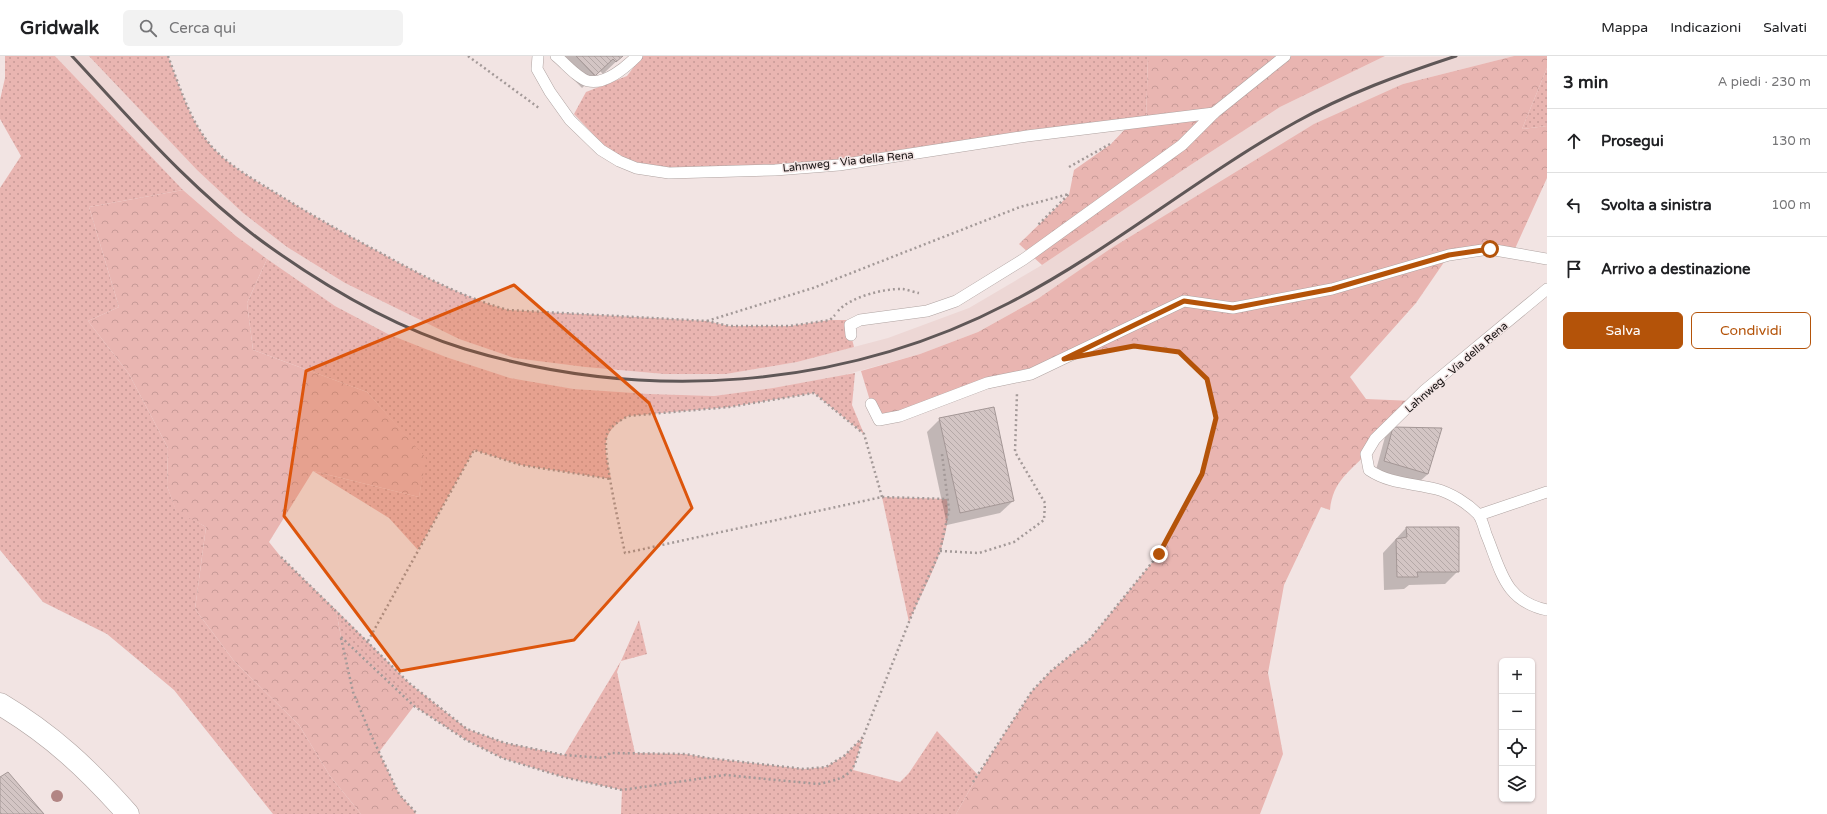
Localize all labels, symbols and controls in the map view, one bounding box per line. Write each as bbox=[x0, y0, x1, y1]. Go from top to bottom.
search box bbox=[123, 10, 403, 46]
text: Gridwalk bbox=[20, 17, 99, 39]
icon: search bbox=[137, 17, 159, 39]
text: Cerca qui bbox=[169, 19, 236, 37]
text: Mappa bbox=[1601, 19, 1648, 36]
text: Indicazioni bbox=[1670, 19, 1741, 36]
text: Salvati bbox=[1763, 19, 1807, 36]
text: 3 min bbox=[1563, 72, 1608, 93]
text: A piedi · 230 m bbox=[1718, 74, 1811, 90]
icon: ahead bbox=[1563, 130, 1585, 152]
text: Prosegui bbox=[1601, 132, 1664, 150]
text: 130 m bbox=[1771, 133, 1811, 149]
street label: Lahnweg - Via della Rena bbox=[782, 148, 914, 175]
icon: left bbox=[1563, 194, 1585, 216]
text: Svolta a sinistra bbox=[1601, 196, 1712, 214]
text: 100 m bbox=[1771, 197, 1811, 213]
route start bbox=[1481, 240, 1499, 258]
icon: arrive bbox=[1563, 258, 1585, 280]
text: Arrivo a destinazione bbox=[1601, 260, 1751, 278]
button: Salva bbox=[1563, 312, 1683, 349]
button: Condividi bbox=[1691, 312, 1811, 349]
street label: Lahnweg - Via della Rena bbox=[1402, 319, 1510, 416]
route end bbox=[1150, 545, 1168, 563]
map controls bbox=[1499, 658, 1535, 802]
button: + bbox=[1499, 658, 1535, 694]
button: − bbox=[1499, 694, 1535, 730]
button: locate bbox=[1499, 730, 1535, 766]
button: layers bbox=[1499, 766, 1535, 802]

